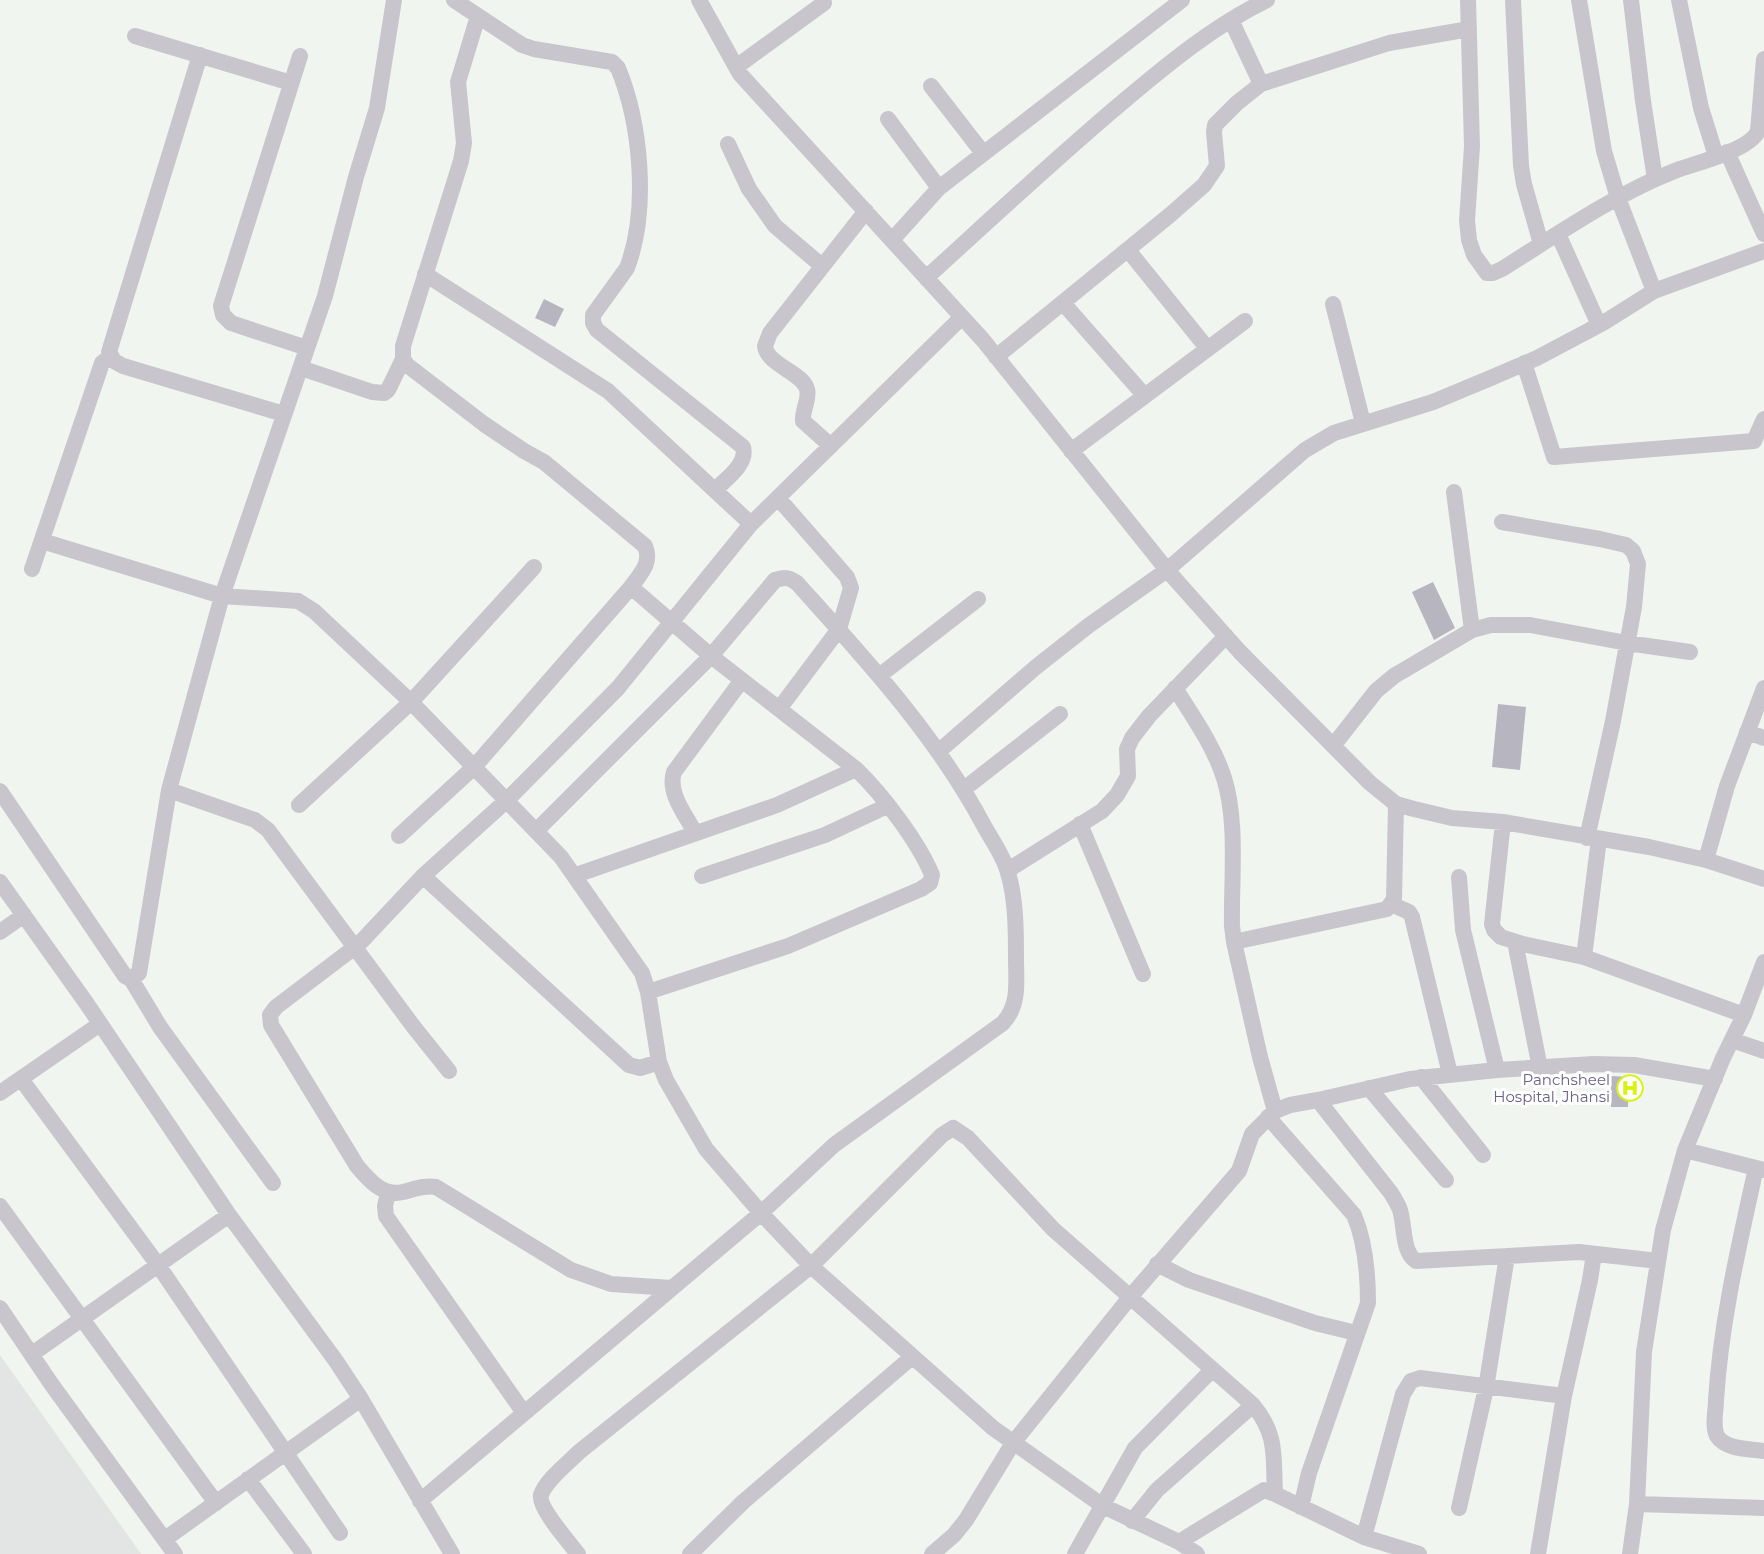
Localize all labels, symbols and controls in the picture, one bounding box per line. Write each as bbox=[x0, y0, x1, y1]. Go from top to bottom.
place label: Panchsheel Hospital, Jhansi bbox=[1493, 1070, 1610, 1106]
hospital icon: Panchsheel Hospital, Jhansi bbox=[1615, 1073, 1645, 1103]

